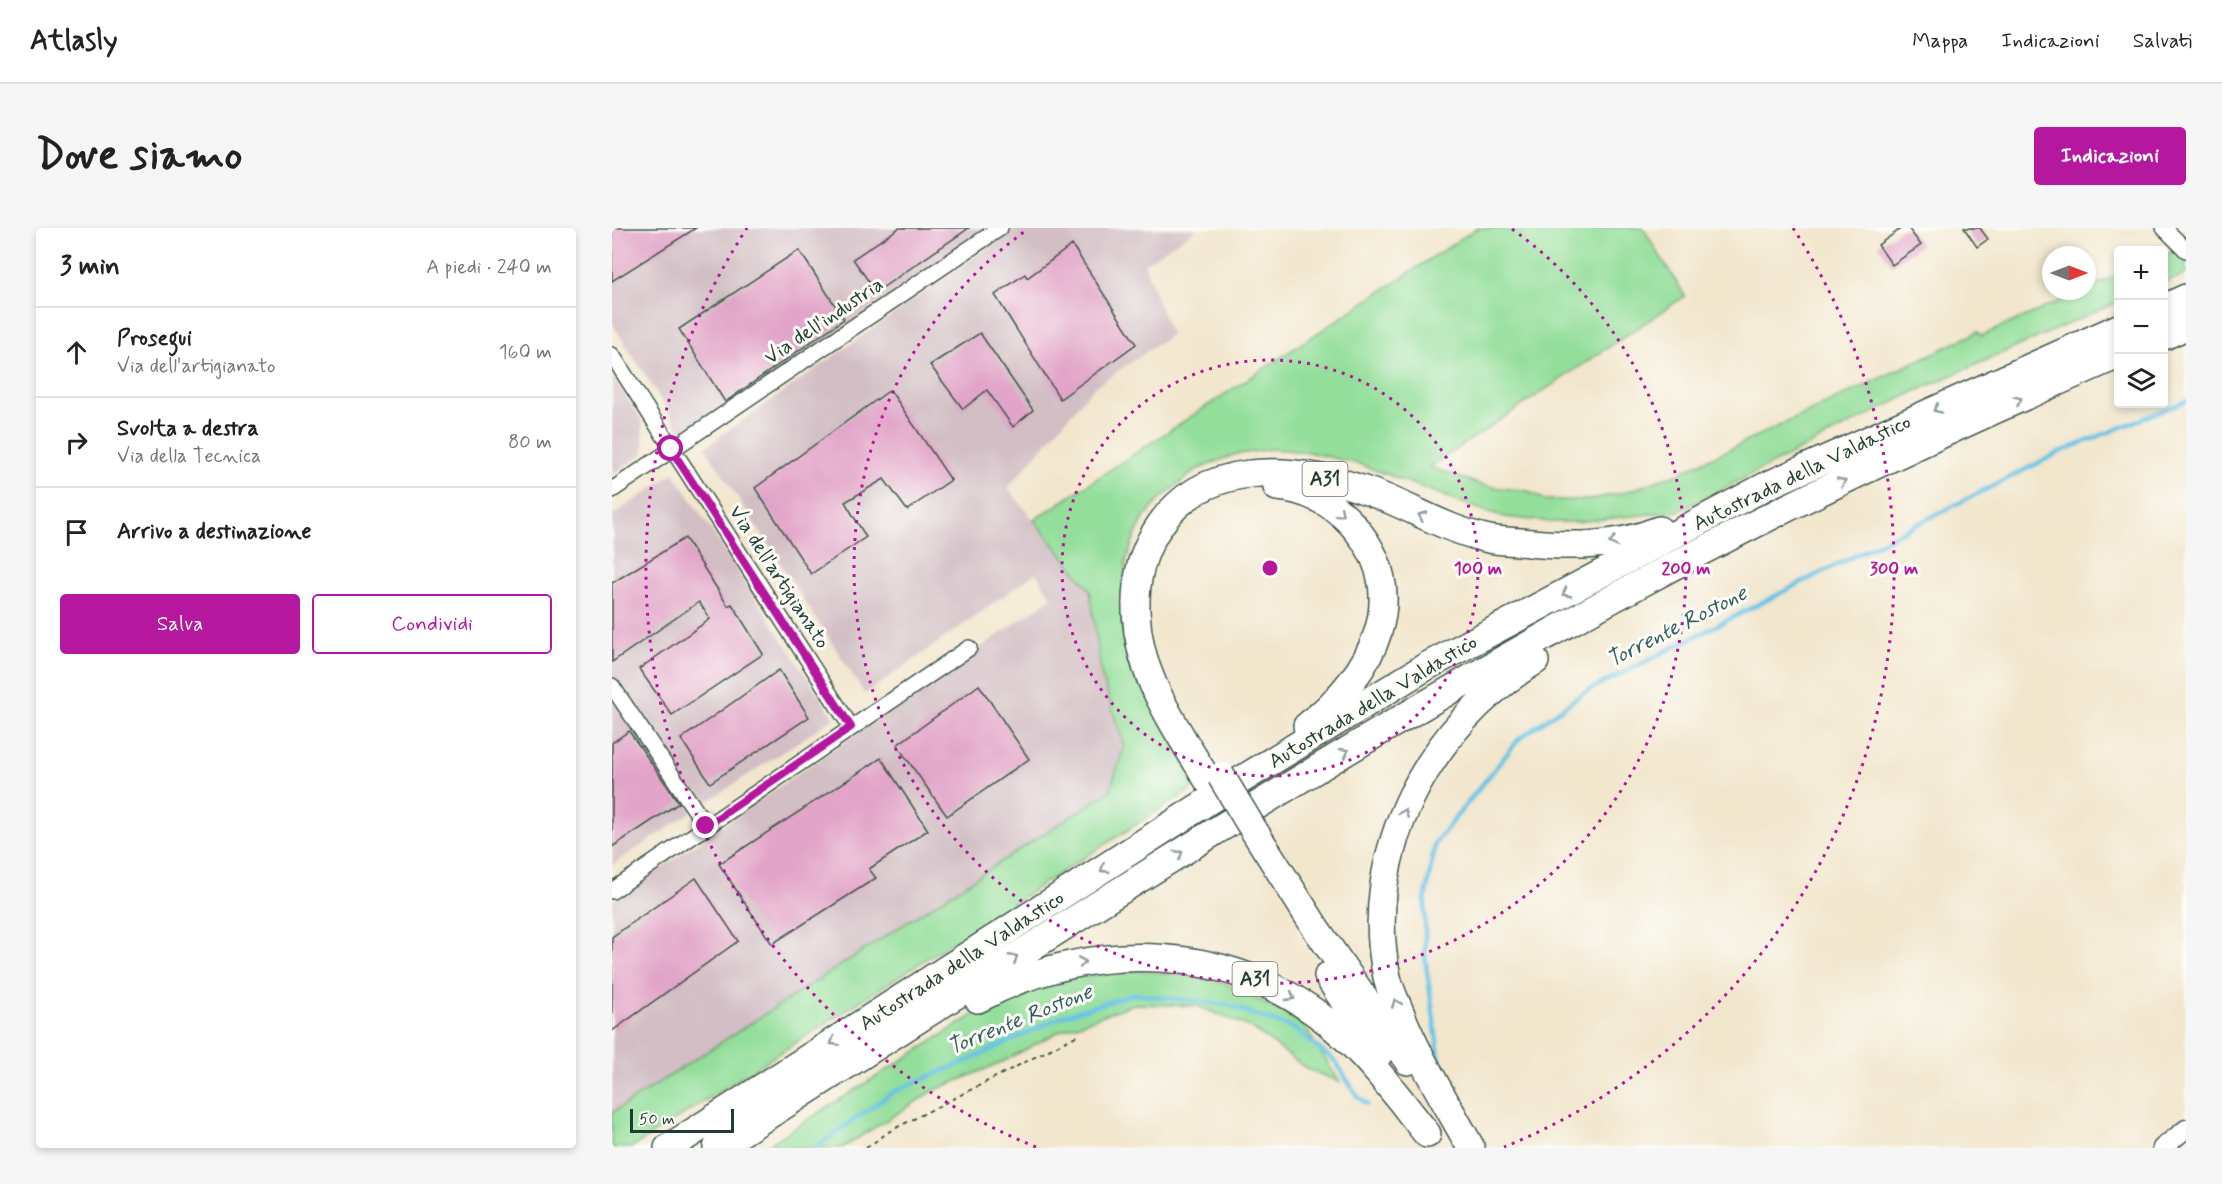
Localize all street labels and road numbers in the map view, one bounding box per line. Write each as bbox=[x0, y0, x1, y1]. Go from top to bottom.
street label: Via dell'industria bbox=[759, 271, 889, 371]
street label: Autostrada della Valdastico bbox=[1688, 408, 1916, 538]
road number: A31 bbox=[1302, 462, 1348, 496]
street label: Via dell'artigianato bbox=[722, 500, 836, 654]
street label: Autostrada della Valdastico bbox=[1263, 628, 1483, 776]
street label: Autostrada della Valdastico bbox=[854, 884, 1070, 1038]
road number: A31 bbox=[1232, 962, 1278, 996]

